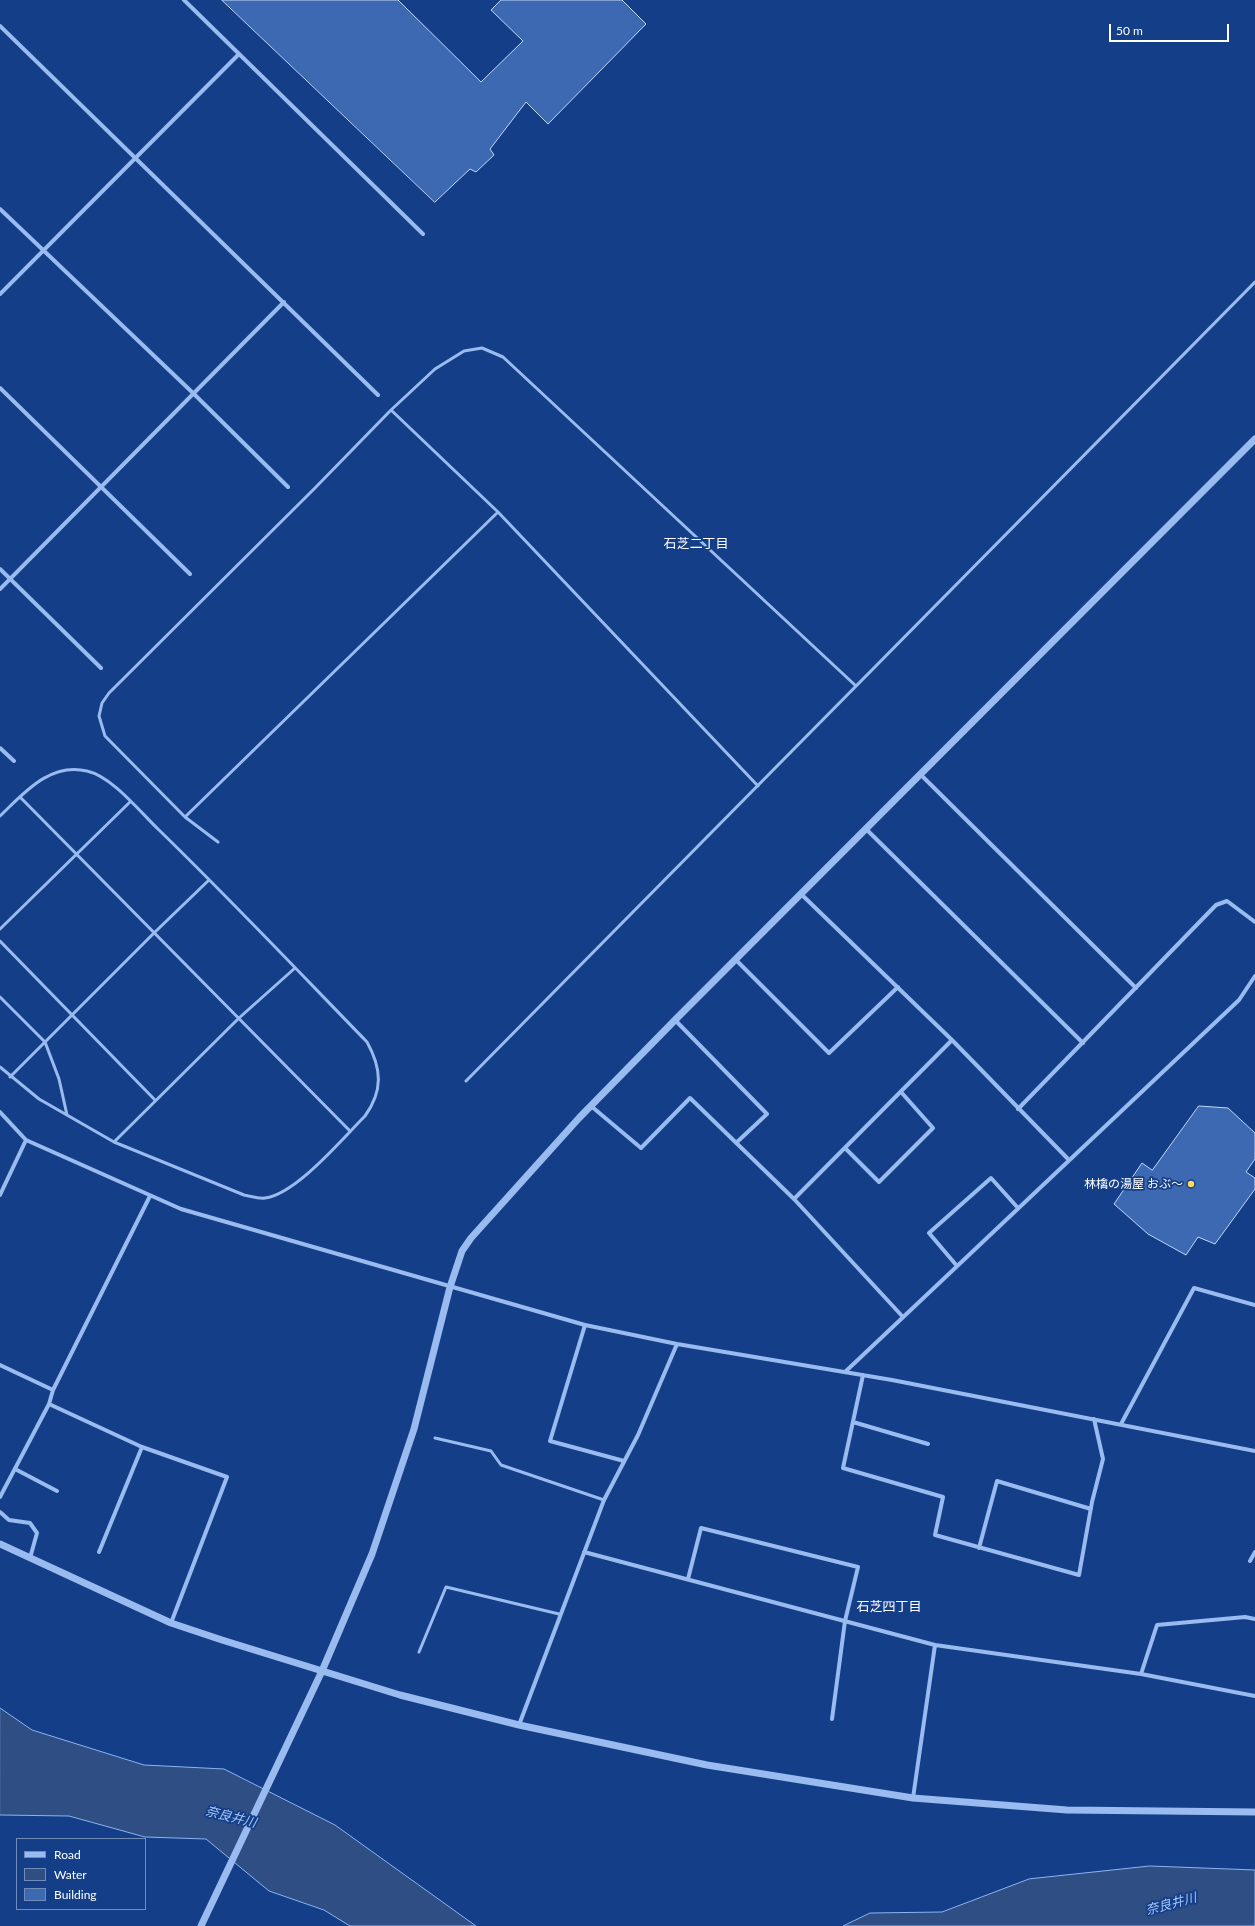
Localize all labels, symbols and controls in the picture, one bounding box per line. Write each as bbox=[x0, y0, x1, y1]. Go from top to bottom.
scale bar bbox=[1111, 16, 1231, 42]
text: 50 m bbox=[1116, 23, 1143, 38]
district label: 石芝二丁目 bbox=[664, 536, 728, 552]
place label: 林檎の湯屋 おぶ～ bbox=[1084, 1177, 1183, 1191]
marker: 林檎の湯屋 おぶ～ bbox=[1186, 1179, 1196, 1189]
district label: 石芝四丁目 bbox=[857, 1599, 921, 1615]
water label: 奈良井川 bbox=[204, 1803, 258, 1831]
legend bbox=[16, 1838, 146, 1910]
text: Road bbox=[54, 1847, 81, 1862]
text: Water bbox=[54, 1867, 87, 1882]
text: Building bbox=[54, 1887, 97, 1902]
water label: 奈良井川 bbox=[1144, 1890, 1198, 1918]

